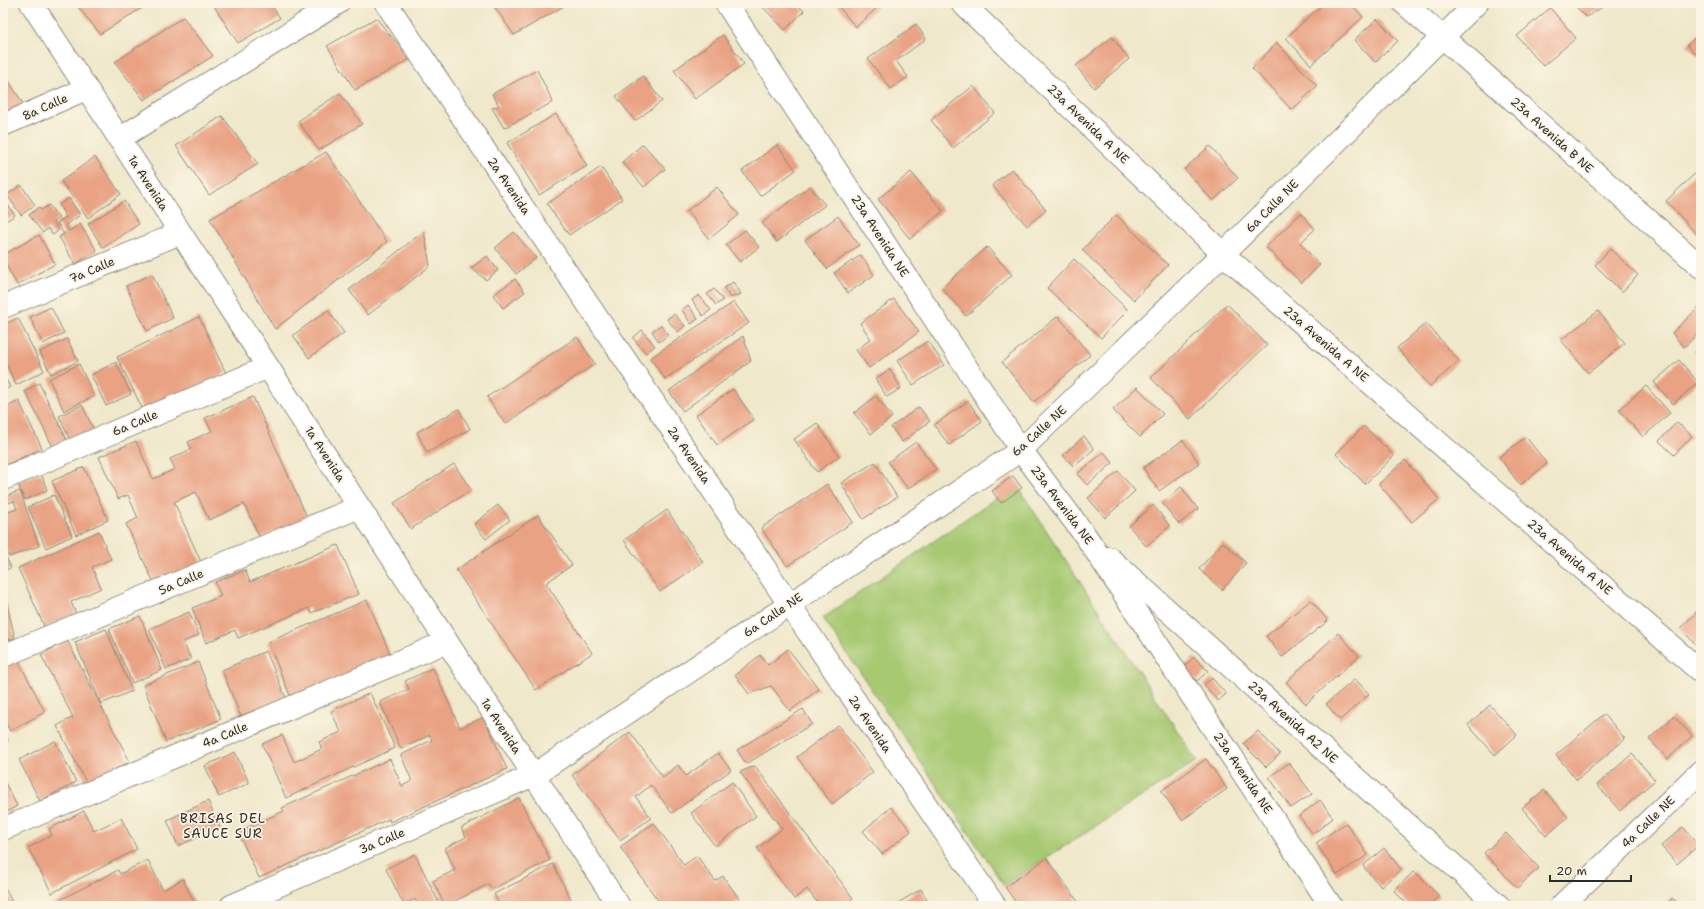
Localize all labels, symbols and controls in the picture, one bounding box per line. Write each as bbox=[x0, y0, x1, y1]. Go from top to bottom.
street label: 23a Avenida A NE bbox=[1044, 81, 1132, 167]
street label: 8a Calle bbox=[20, 90, 70, 124]
street label: 23a Avenida B NE bbox=[1507, 93, 1597, 177]
street label: 1a Avenida bbox=[124, 152, 172, 214]
street label: 2a Avenida bbox=[484, 154, 535, 218]
street label: 6a Calle NE bbox=[1242, 176, 1302, 236]
street label: 23a Avenida NE bbox=[847, 192, 913, 280]
street label: 7a Calle bbox=[67, 253, 117, 287]
street label: 23a Avenida A NE bbox=[1280, 303, 1372, 385]
street label: 6a Calle NE bbox=[1008, 402, 1070, 460]
street label: 6a Calle bbox=[110, 406, 161, 440]
street label: 1a Avenida bbox=[301, 423, 349, 485]
street label: 2a Avenida bbox=[664, 423, 715, 487]
street label: 23a Avenida NE bbox=[1027, 462, 1097, 548]
street label: 23a Avenida A NE bbox=[1524, 516, 1616, 598]
street label: 5a Calle bbox=[156, 565, 206, 599]
street label: 6a Calle NE bbox=[740, 589, 806, 641]
street label: 23a Avenida A2 NE bbox=[1245, 677, 1341, 767]
street label: 2a Avenida bbox=[845, 692, 896, 756]
street label: 1a Avenida bbox=[477, 695, 525, 757]
street label: 4a Calle bbox=[200, 718, 251, 752]
street label: 23a Avenida NE bbox=[1210, 729, 1276, 817]
street label: 4a Calle NE bbox=[1618, 792, 1678, 852]
district label: BRISAS DEL SAUCE SUR bbox=[180, 810, 266, 842]
street label: 3a Calle bbox=[357, 824, 408, 858]
scale bar bbox=[1550, 857, 1631, 883]
text: 20 m bbox=[1556, 863, 1587, 879]

